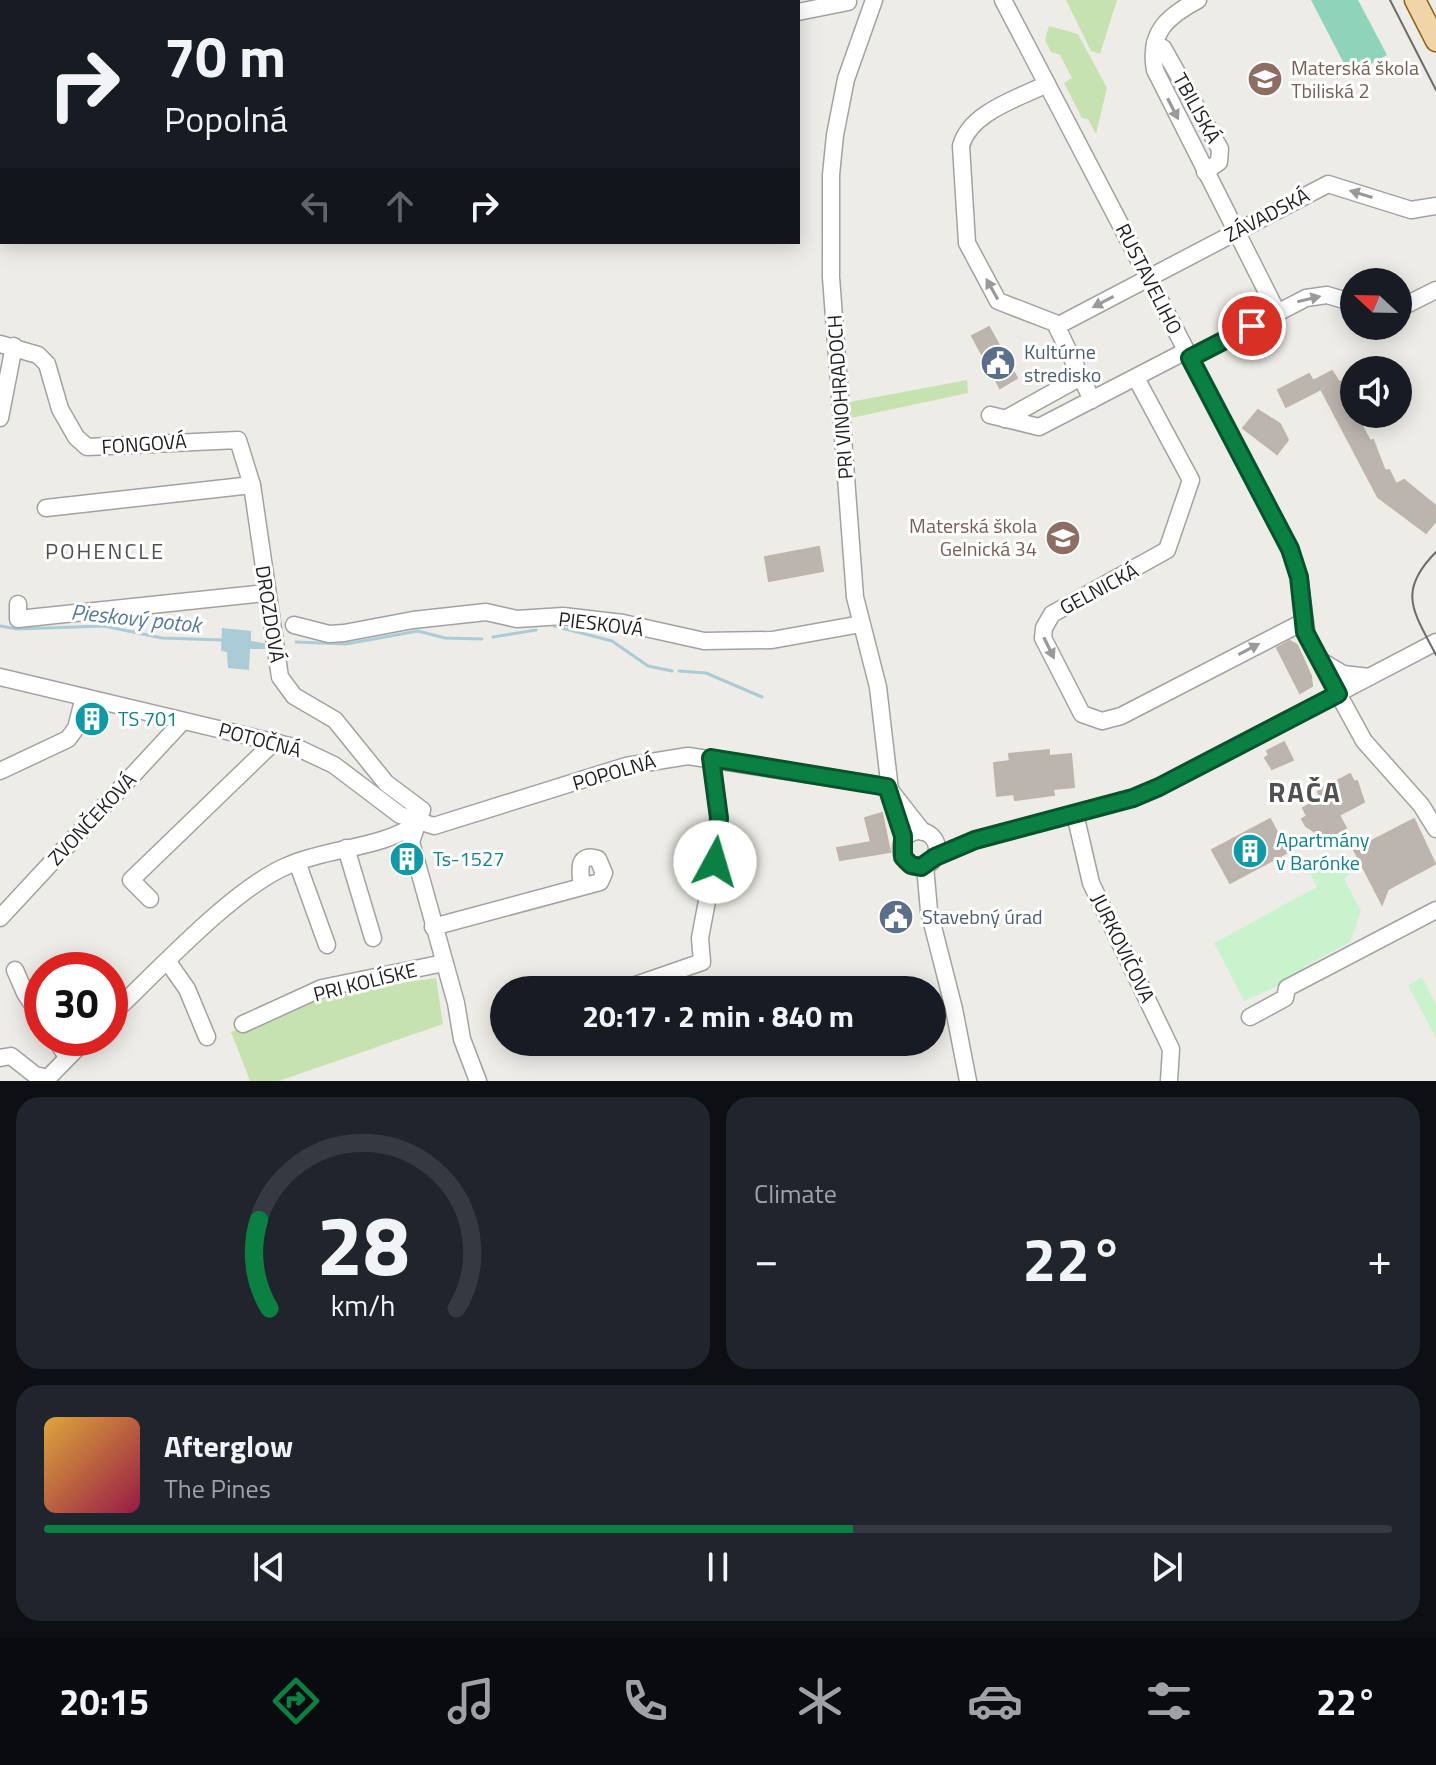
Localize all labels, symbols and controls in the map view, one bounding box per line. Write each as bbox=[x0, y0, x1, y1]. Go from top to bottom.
text: 70 m bbox=[164, 14, 286, 99]
icon: right bbox=[32, 32, 136, 136]
place label: Materská škola Tbiliská 2 bbox=[1291, 52, 1419, 106]
school or university icon: Materská škola Tbiliská 2 bbox=[1246, 60, 1284, 98]
street label: TBILISKÁ bbox=[1165, 67, 1230, 149]
text: Popolná bbox=[164, 91, 288, 146]
one-way arrow bbox=[1166, 98, 1180, 121]
street label: ZÁVADSKÁ bbox=[1219, 179, 1315, 250]
icon: left bbox=[294, 184, 338, 228]
icon: ahead bbox=[378, 184, 422, 228]
icon: right bbox=[462, 184, 506, 228]
one-way arrow bbox=[1349, 187, 1373, 199]
street label: RUSTAVELIHO bbox=[1108, 218, 1191, 340]
north arrow bbox=[1340, 268, 1412, 340]
map controls bbox=[1340, 268, 1412, 428]
one-way arrow bbox=[985, 278, 999, 300]
pin bbox=[1218, 292, 1286, 360]
one-way arrow bbox=[1297, 292, 1322, 305]
one-way arrow bbox=[1091, 295, 1114, 309]
icon: arrive bbox=[1230, 304, 1274, 348]
street label: PRI VINOHRADOCH bbox=[818, 314, 861, 480]
place label: Kultúrne stredisko bbox=[1024, 336, 1101, 390]
public building icon: Kultúrne stredisko bbox=[979, 344, 1017, 382]
button: sound bbox=[1340, 356, 1412, 428]
street label: FONGOVÁ bbox=[100, 425, 188, 462]
place label: Materská škola Gelnická 34 bbox=[909, 510, 1037, 564]
school or university icon: Materská škola Gelnická 34 bbox=[1044, 519, 1082, 557]
district label: POHENCLE bbox=[45, 534, 165, 568]
street label: GELNICKÁ bbox=[1054, 555, 1144, 622]
street label: DROZDOVÁ bbox=[248, 563, 293, 665]
water label: Pieskový potok bbox=[69, 594, 205, 642]
street label: PIESKOVÁ bbox=[557, 603, 646, 644]
one-way arrow bbox=[1042, 636, 1056, 659]
one-way arrow bbox=[1238, 643, 1261, 656]
building icon: TS 701 bbox=[73, 700, 111, 738]
place label: TS 701 bbox=[118, 703, 177, 734]
street label: POTOČNÁ bbox=[215, 714, 305, 765]
street label: POPOLNÁ bbox=[569, 745, 659, 798]
street label: ZVONČEKOVÁ bbox=[40, 765, 143, 872]
district label: RAČA bbox=[1268, 770, 1342, 813]
position arrow bbox=[673, 820, 757, 904]
place label: Apartmány v Barónke bbox=[1276, 824, 1370, 878]
building icon: Apartmány v Barónke bbox=[1231, 832, 1269, 870]
building icon: Ts-1527 bbox=[388, 840, 426, 878]
place label: Ts-1527 bbox=[433, 843, 504, 874]
street label: JURKOVIČOVA bbox=[1084, 888, 1163, 1008]
public building icon: Stavebný úrad bbox=[877, 898, 915, 936]
place label: Stavebný úrad bbox=[922, 901, 1042, 932]
speed limit sign: 30 bbox=[24, 952, 128, 1056]
street label: PRI KOLÍSKE bbox=[310, 954, 420, 1009]
text: 20:17 · 2 min · 840 m bbox=[582, 993, 854, 1039]
text: Climate bbox=[754, 1174, 837, 1213]
text: 28 bbox=[316, 1181, 410, 1307]
text: 22° bbox=[1023, 1213, 1123, 1304]
text: − bbox=[754, 1225, 779, 1292]
text: + bbox=[1367, 1225, 1392, 1292]
text: km/h bbox=[331, 1284, 395, 1327]
text: Afterglow bbox=[164, 1423, 293, 1469]
text: The Pines bbox=[164, 1469, 271, 1508]
icon: previous bbox=[247, 1545, 291, 1589]
icon: pause bbox=[696, 1545, 740, 1589]
icon: next bbox=[1145, 1545, 1189, 1589]
icon: directions bbox=[268, 1673, 324, 1729]
icon: music bbox=[443, 1673, 499, 1729]
icon: phone bbox=[617, 1673, 673, 1729]
icon: climate bbox=[792, 1673, 848, 1729]
icon: car bbox=[967, 1673, 1023, 1729]
icon: filters bbox=[1141, 1673, 1197, 1729]
text: 20:15 bbox=[59, 1674, 149, 1729]
text: 22° bbox=[1316, 1674, 1377, 1729]

